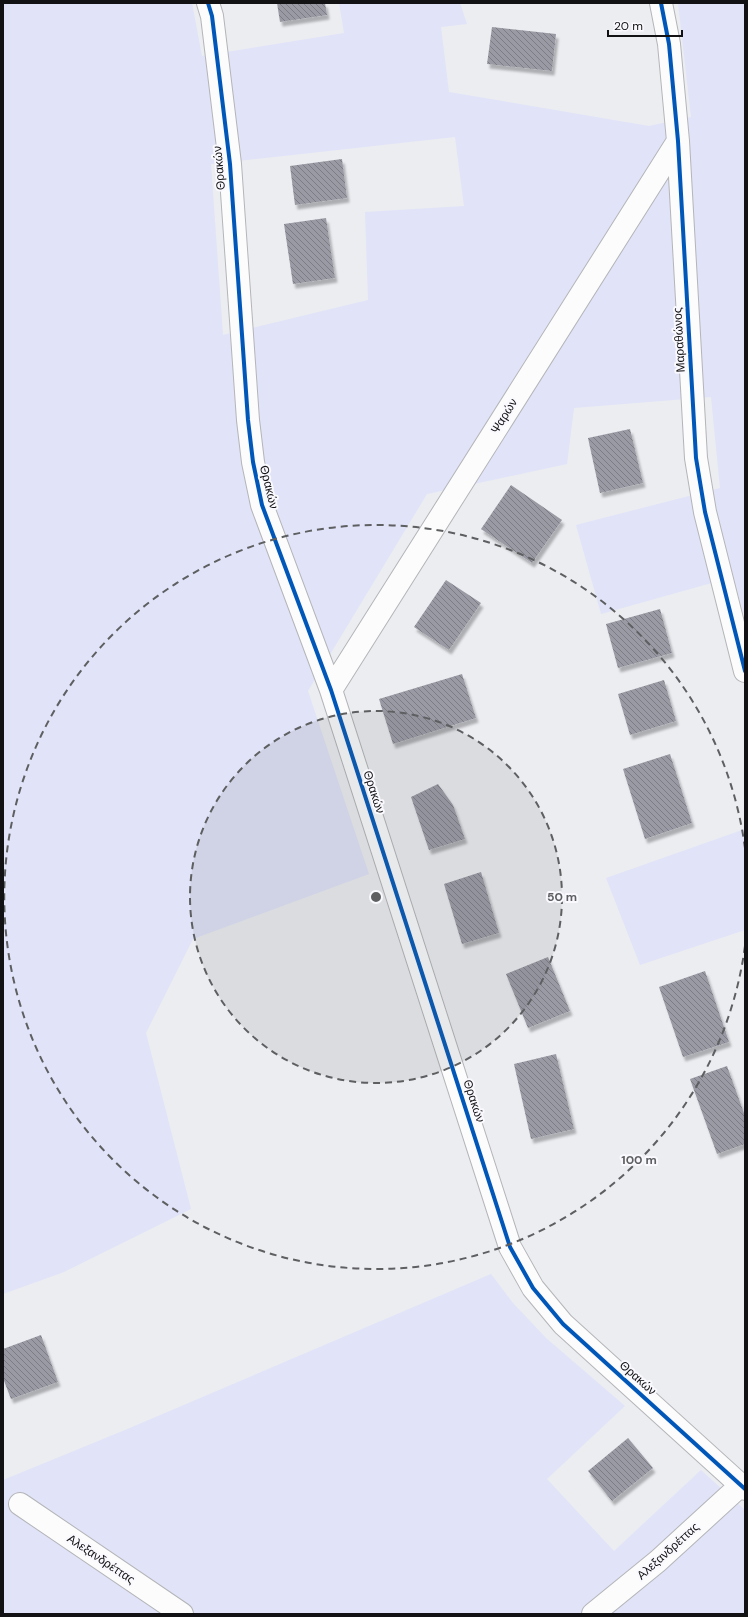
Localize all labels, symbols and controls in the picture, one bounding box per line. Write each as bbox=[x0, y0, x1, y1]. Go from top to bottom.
scale bar bbox=[608, 12, 682, 38]
text: 20 m bbox=[614, 18, 643, 34]
street label: Θρακών bbox=[209, 145, 229, 191]
street label: Μαραθώνος bbox=[669, 307, 689, 373]
street label: Ψαρών bbox=[487, 395, 521, 437]
street label: Θρακών bbox=[256, 464, 282, 510]
street label: Θρακών bbox=[360, 768, 388, 816]
text: 50 m bbox=[547, 889, 577, 905]
centre of rings bbox=[369, 890, 383, 904]
street label: Θρακών bbox=[460, 1077, 488, 1125]
text: 100 m bbox=[621, 1152, 657, 1168]
street label: Θρακών bbox=[616, 1357, 660, 1399]
street label: Αλεξανδρέττας bbox=[634, 1519, 703, 1583]
street label: Αλεξανδρέττας bbox=[64, 1530, 138, 1588]

